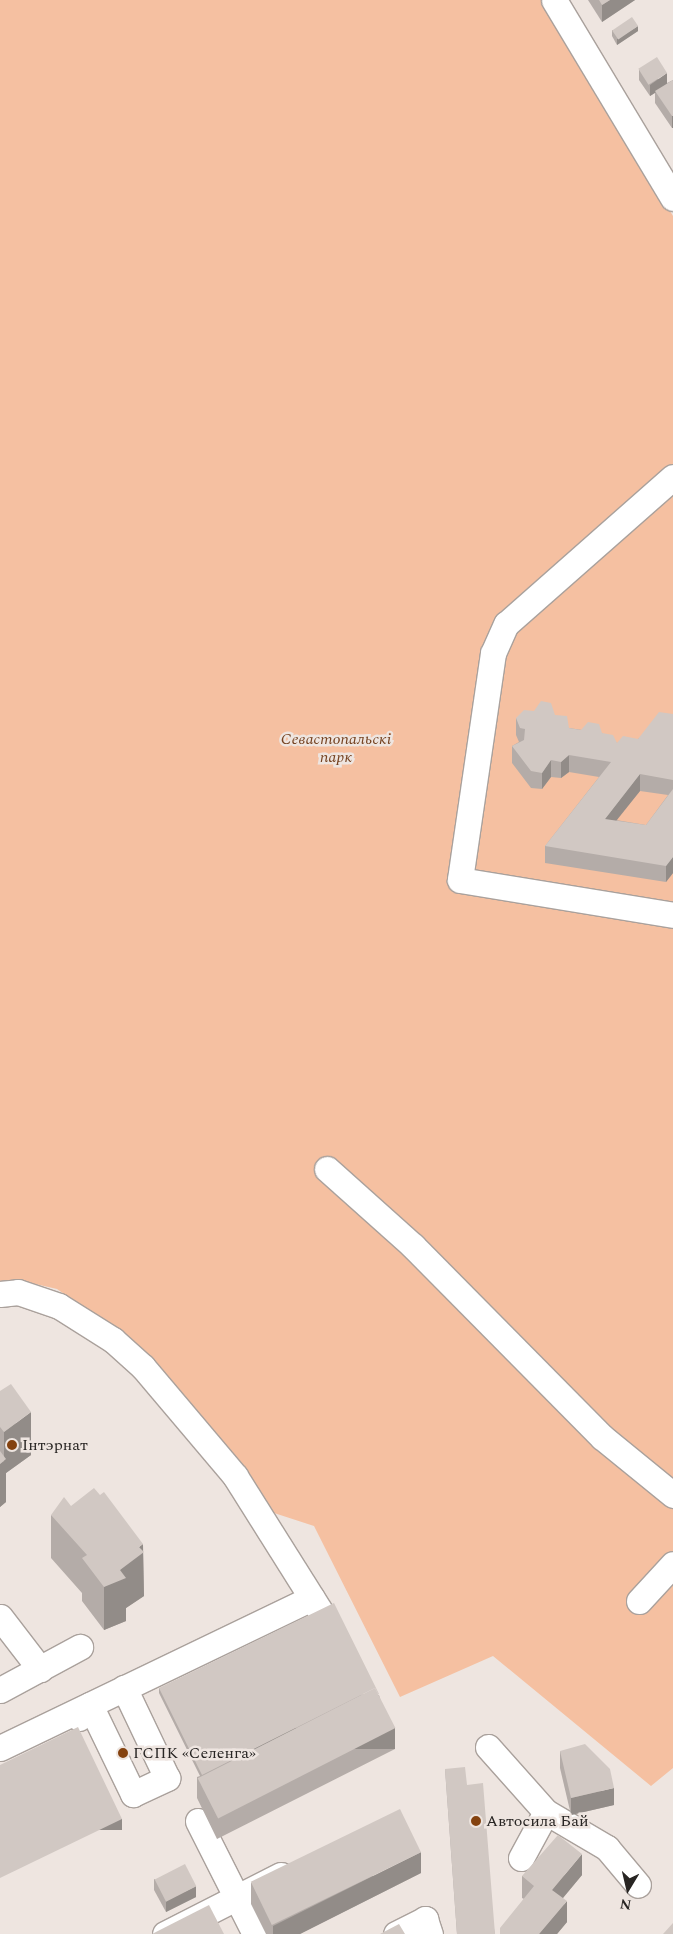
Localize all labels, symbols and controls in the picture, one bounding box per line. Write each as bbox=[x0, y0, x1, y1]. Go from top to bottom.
park label: Севастопальскі парк bbox=[281, 729, 391, 767]
place label: Інтэрнат bbox=[22, 1435, 88, 1455]
marker: Інтэрнат bbox=[6, 1439, 18, 1451]
place label: ГСПК «Селенга» bbox=[133, 1743, 256, 1763]
marker: ГСПК «Селенга» bbox=[117, 1747, 129, 1759]
place label: Автосила Бай bbox=[486, 1811, 589, 1831]
marker: Автосила Бай bbox=[470, 1815, 482, 1827]
north arrow bbox=[603, 1864, 653, 1914]
text: N bbox=[618, 1893, 633, 1916]

